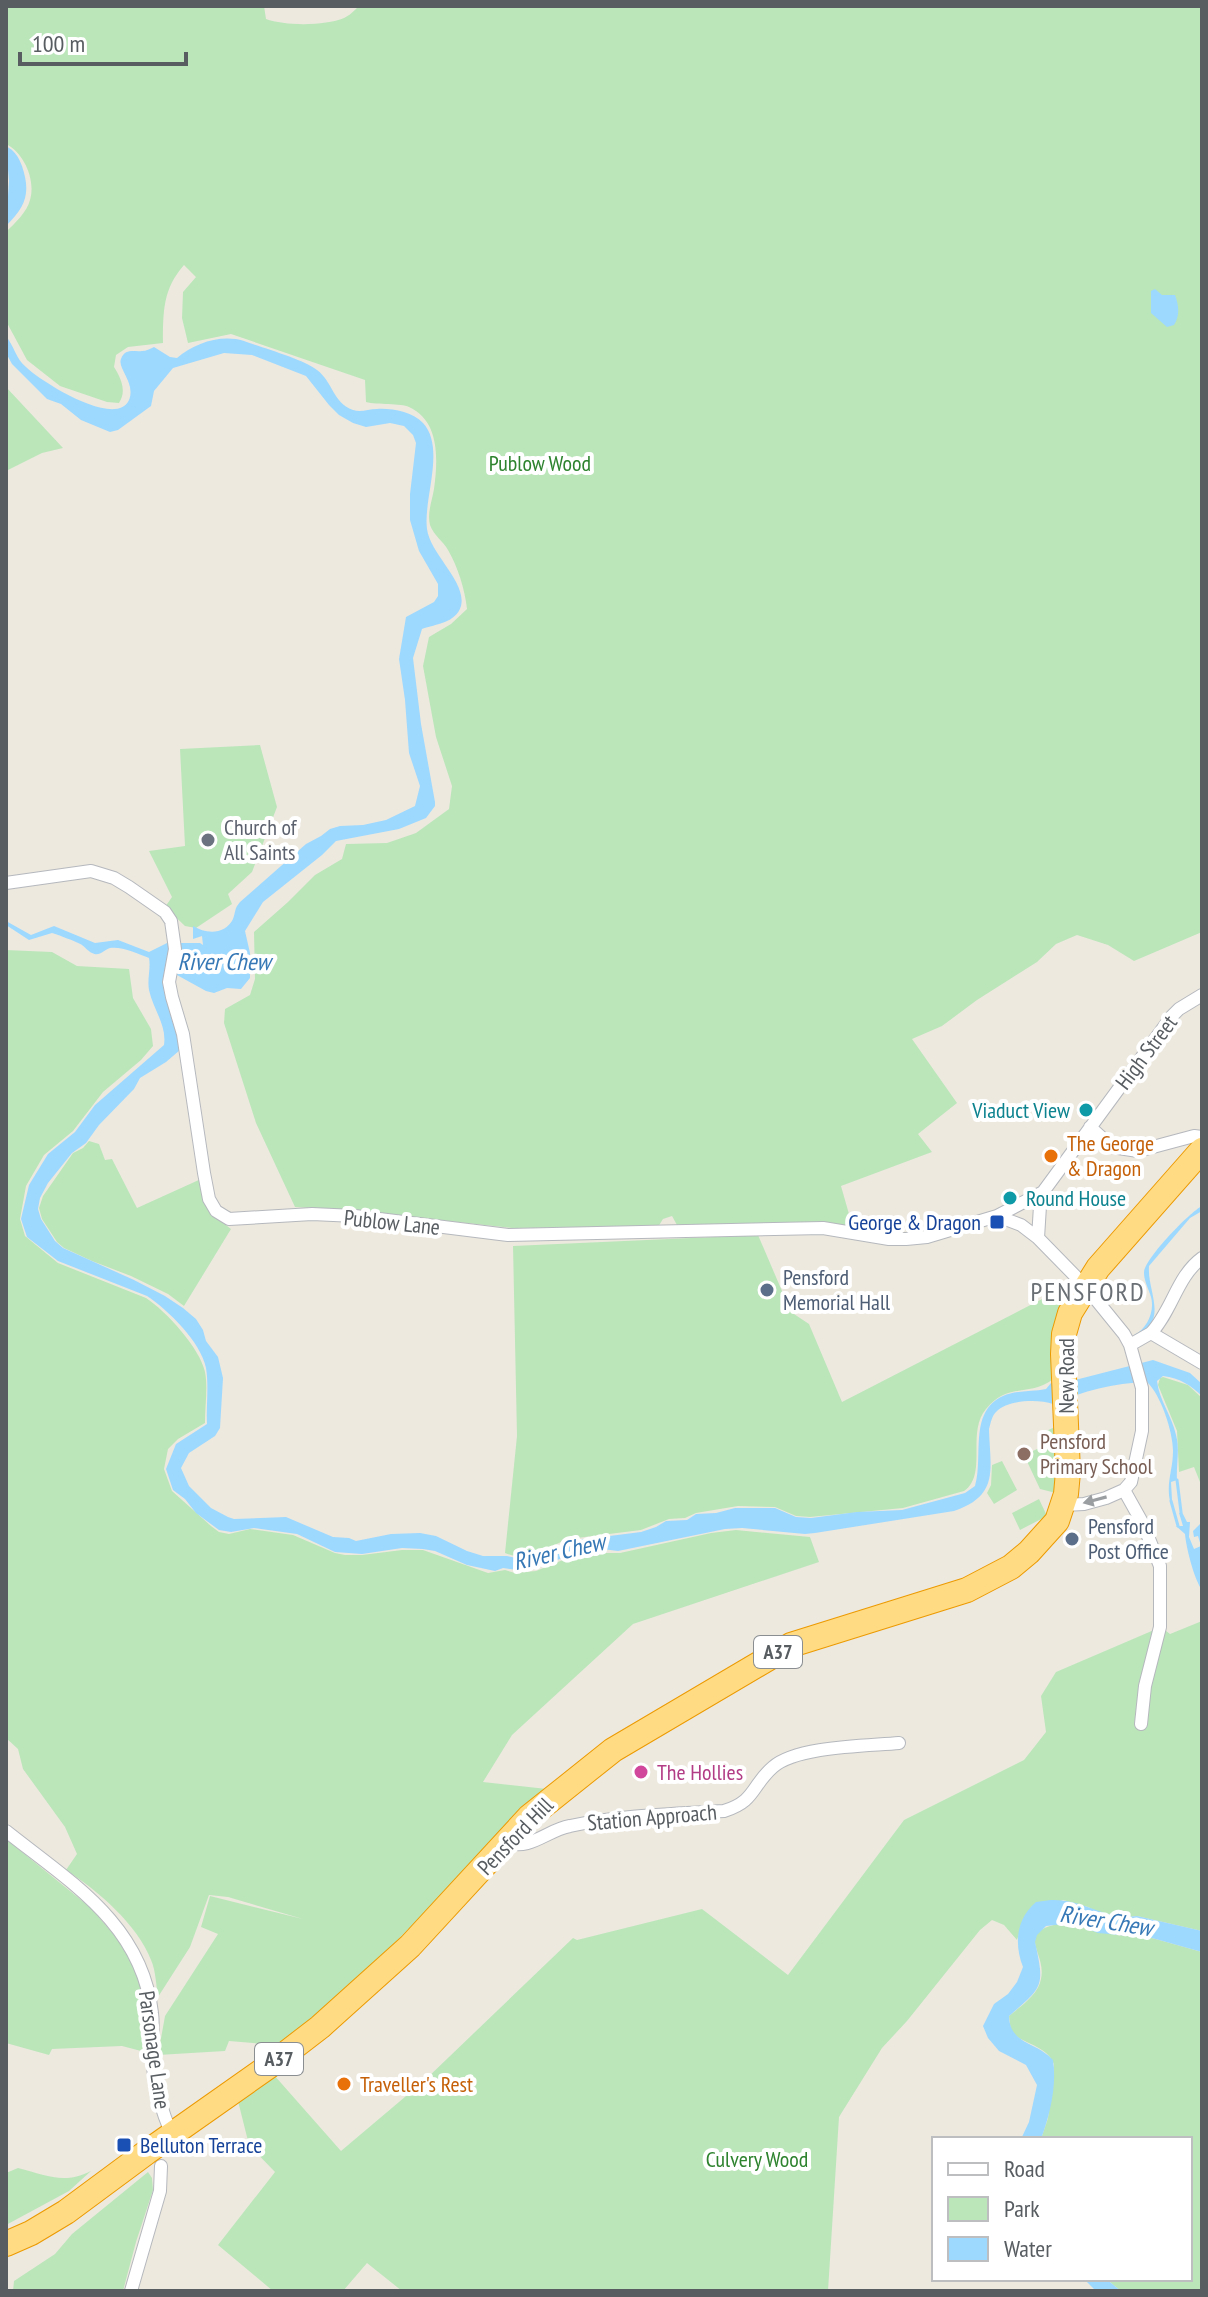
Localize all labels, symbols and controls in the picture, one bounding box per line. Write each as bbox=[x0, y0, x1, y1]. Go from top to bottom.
scale bar bbox=[20, 16, 186, 66]
text: 100 m bbox=[32, 28, 85, 59]
park label: Publow Wood bbox=[489, 449, 591, 477]
place label: Church of All Saints bbox=[224, 813, 298, 866]
marker: Church of All Saints bbox=[199, 831, 217, 849]
water label: River Chew bbox=[177, 946, 274, 977]
street label: High Street bbox=[1109, 1009, 1183, 1095]
place label: Viaduct View bbox=[971, 1096, 1070, 1124]
marker: Viaduct View bbox=[1077, 1101, 1095, 1119]
place label: The George & Dragon bbox=[1067, 1129, 1154, 1182]
marker: The George & Dragon bbox=[1042, 1147, 1060, 1165]
place label: Round House bbox=[1026, 1184, 1126, 1212]
marker: Round House bbox=[1001, 1189, 1019, 1207]
street label: Publow Lane bbox=[343, 1203, 441, 1241]
place label: George & Dragon bbox=[848, 1208, 981, 1236]
marker: George & Dragon bbox=[988, 1213, 1006, 1231]
place label: Pensford Memorial Hall bbox=[783, 1263, 891, 1316]
district label: PENSFORD bbox=[1030, 1275, 1146, 1308]
marker: Pensford Memorial Hall bbox=[758, 1281, 776, 1299]
street label: New Road bbox=[1052, 1338, 1080, 1414]
place label: Pensford Primary School bbox=[1040, 1427, 1154, 1480]
marker: Pensford Primary School bbox=[1015, 1445, 1033, 1463]
one-way arrow bbox=[1083, 1495, 1108, 1507]
place label: Pensford Post Office bbox=[1088, 1512, 1169, 1565]
water label: River Chew bbox=[510, 1525, 611, 1577]
marker: Pensford Post Office bbox=[1063, 1530, 1081, 1548]
road number: A37 bbox=[754, 1636, 802, 1668]
place label: The Hollies bbox=[657, 1758, 743, 1786]
marker: The Hollies bbox=[632, 1763, 650, 1781]
street label: Pensford Hill bbox=[471, 1791, 560, 1881]
street label: Station Approach bbox=[586, 1797, 718, 1837]
water label: River Chew bbox=[1058, 1898, 1158, 1944]
street label: Parsonage Lane bbox=[133, 1989, 177, 2111]
road number: A37 bbox=[255, 2043, 303, 2075]
place label: Traveller's Rest bbox=[360, 2070, 473, 2098]
marker: Traveller's Rest bbox=[335, 2075, 353, 2093]
place label: Belluton Terrace bbox=[140, 2131, 262, 2159]
marker: Belluton Terrace bbox=[115, 2136, 133, 2154]
legend bbox=[932, 2137, 1192, 2281]
park label: Culvery Wood bbox=[706, 2145, 808, 2173]
text: Road bbox=[1004, 2153, 1045, 2184]
text: Park bbox=[1004, 2193, 1040, 2224]
text: Water bbox=[1004, 2233, 1052, 2264]

